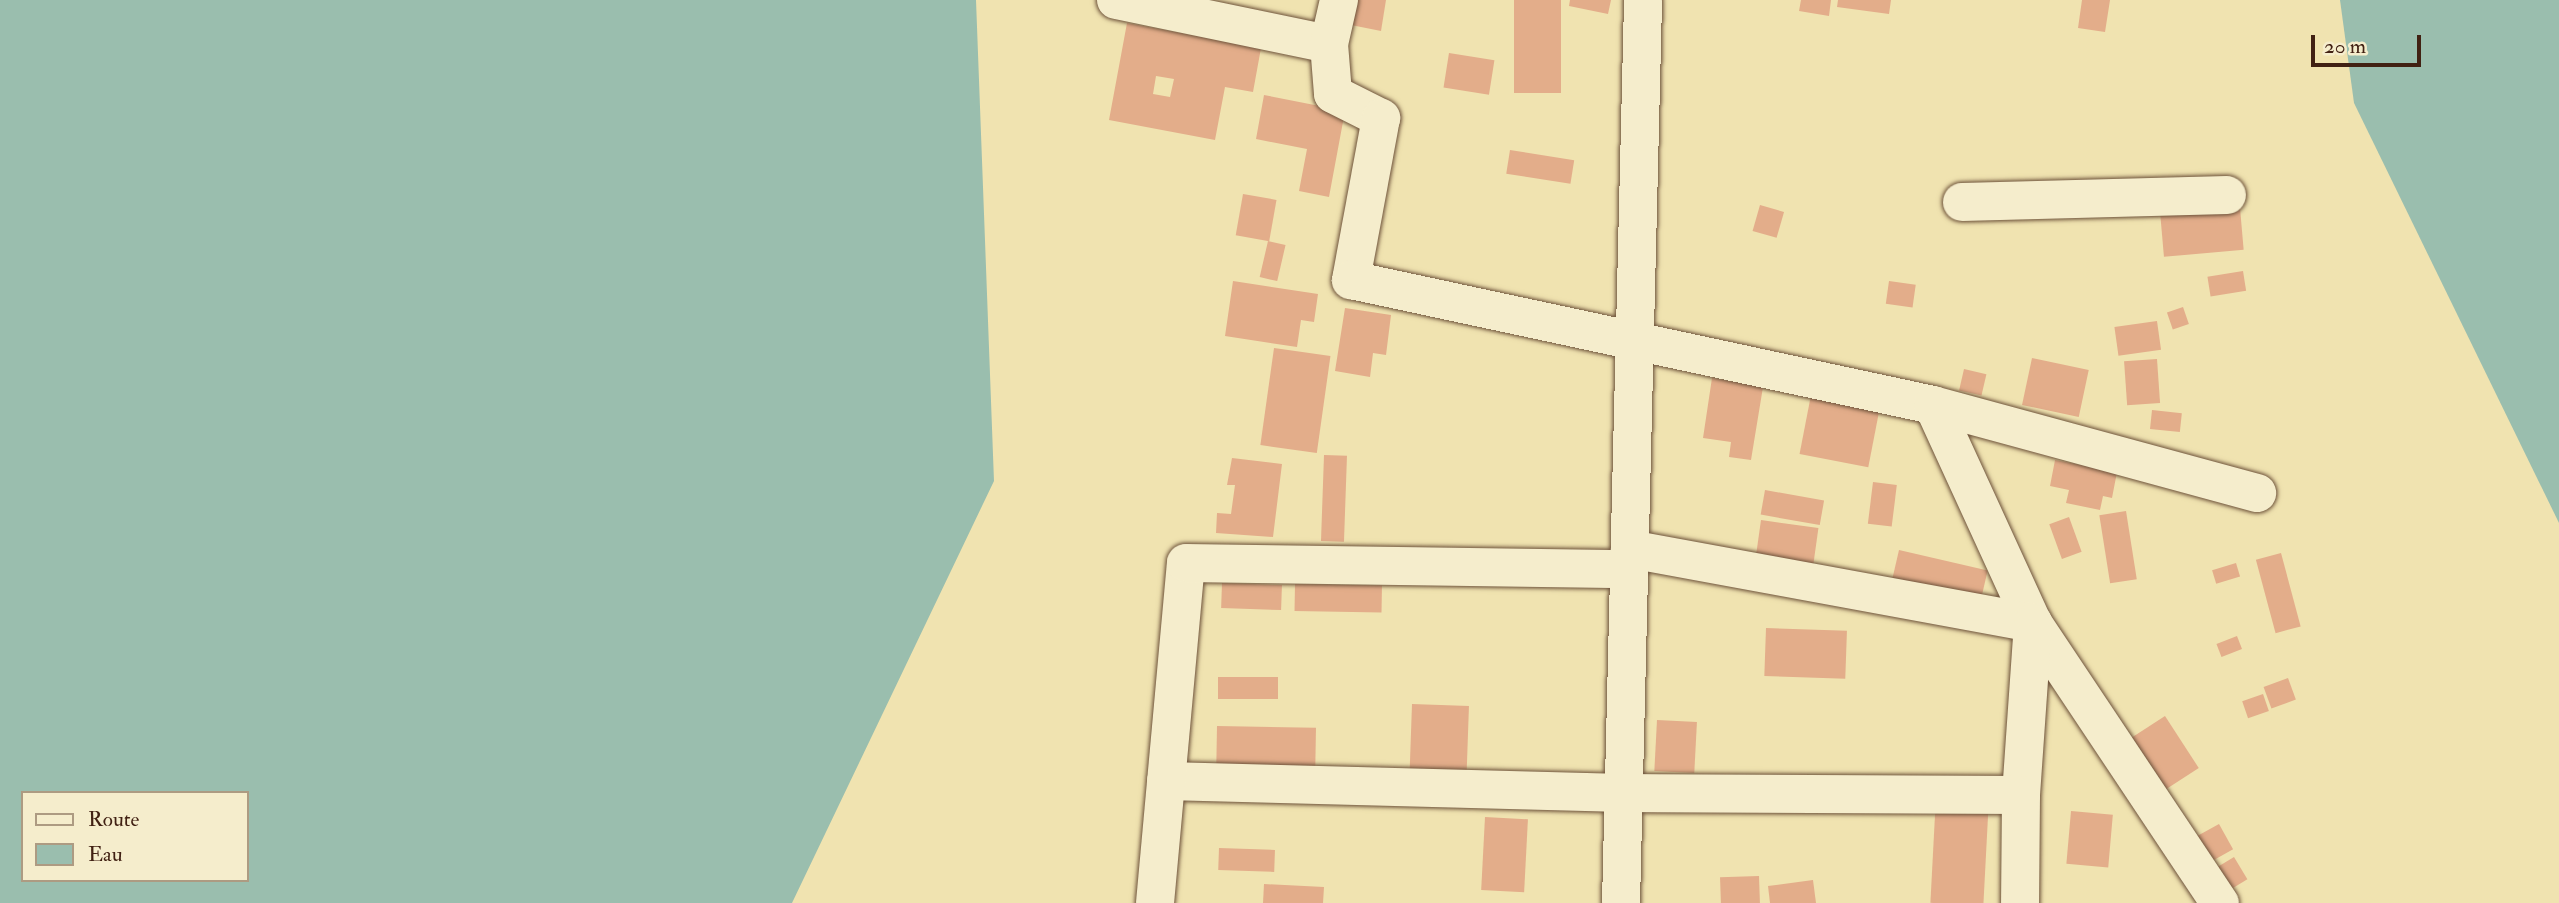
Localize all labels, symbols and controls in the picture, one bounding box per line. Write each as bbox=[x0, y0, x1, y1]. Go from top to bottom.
scale bar bbox=[2314, 21, 2424, 65]
text: 20 m bbox=[2324, 33, 2366, 60]
legend bbox=[21, 791, 248, 882]
text: Route bbox=[88, 806, 139, 833]
text: Eau bbox=[88, 841, 123, 868]

